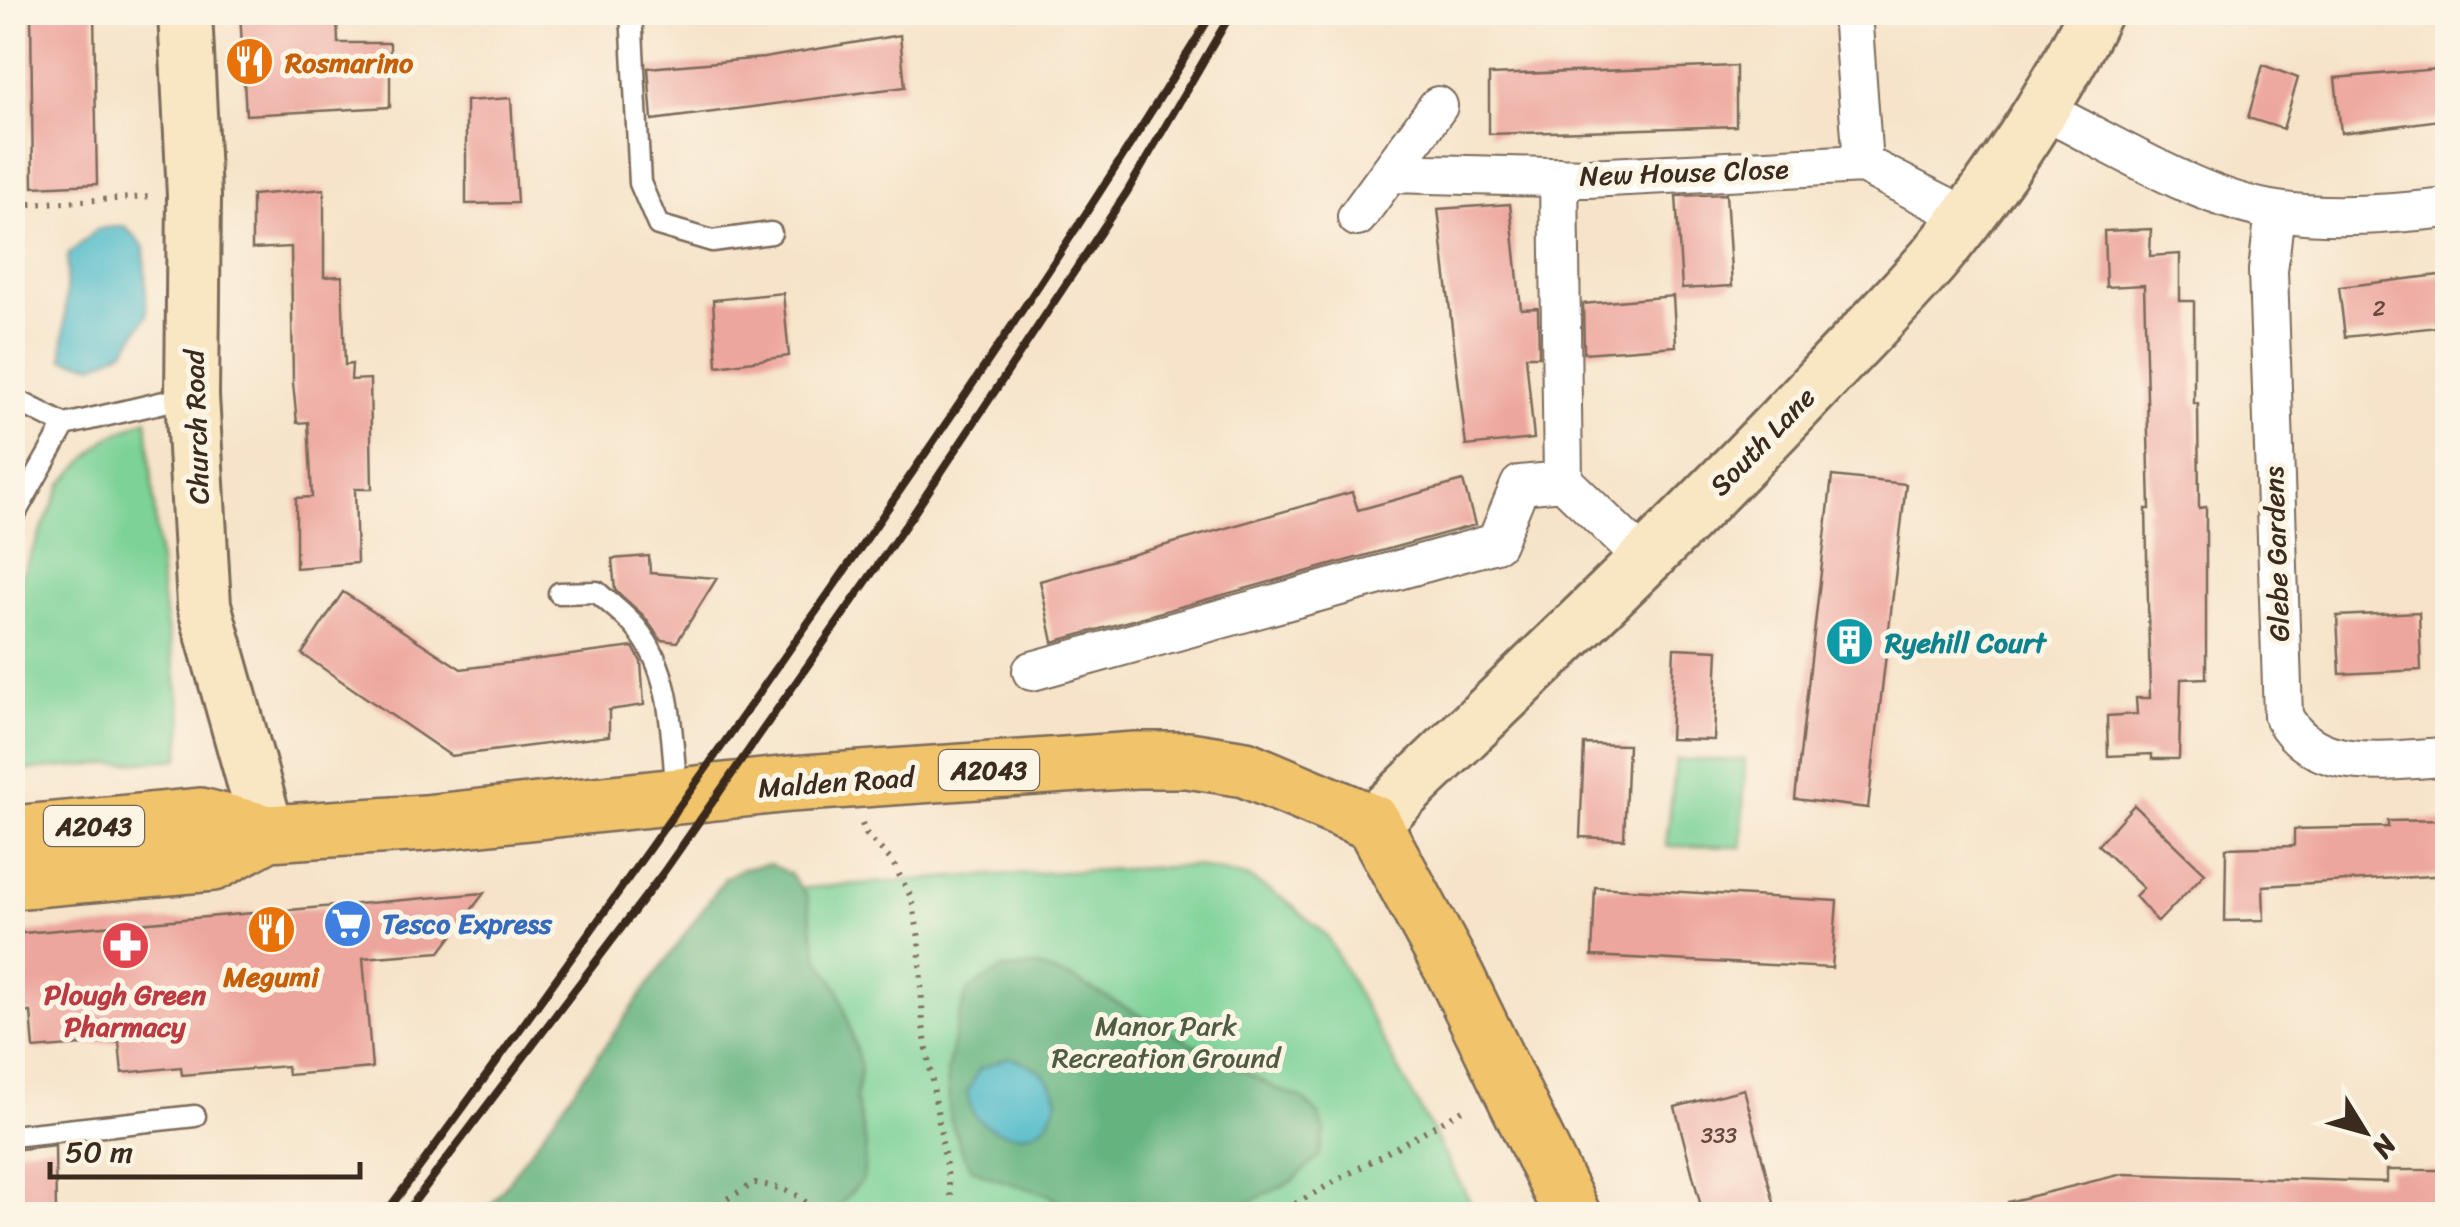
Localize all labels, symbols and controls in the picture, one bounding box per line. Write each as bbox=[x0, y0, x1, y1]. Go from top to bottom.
restaurant icon: Rosmarino bbox=[224, 36, 276, 88]
place label: Rosmarino bbox=[284, 38, 414, 87]
street label: New House Close bbox=[1579, 144, 1789, 201]
house number: 2 bbox=[2373, 289, 2386, 328]
street label: Church Road bbox=[169, 347, 224, 505]
street label: South Lane bbox=[1697, 375, 1828, 508]
street label: Glebe Gardens bbox=[2249, 465, 2304, 642]
building icon: Ryehill Court bbox=[1824, 616, 1876, 668]
place label: Ryehill Court bbox=[1884, 618, 2047, 667]
road number: A2043 bbox=[939, 750, 1039, 790]
street label: Malden Road bbox=[756, 752, 918, 812]
road number: A2043 bbox=[44, 806, 144, 846]
supermarket icon: Tesco Express bbox=[321, 897, 373, 949]
place label: Tesco Express bbox=[382, 899, 553, 948]
restaurant icon: Megumi bbox=[245, 903, 297, 955]
pharmacy icon: Plough Green Pharmacy bbox=[99, 920, 151, 972]
place label: Megumi bbox=[222, 952, 320, 1001]
place label: Plough Green Pharmacy bbox=[44, 970, 207, 1051]
park label: Manor Park Recreation Ground bbox=[1052, 1001, 1283, 1082]
north arrow bbox=[2315, 1082, 2415, 1182]
house number: 333 bbox=[1701, 1116, 1737, 1155]
scale bar bbox=[50, 1117, 360, 1179]
text: N bbox=[2359, 1123, 2411, 1170]
text: 50 m bbox=[65, 1125, 133, 1179]

